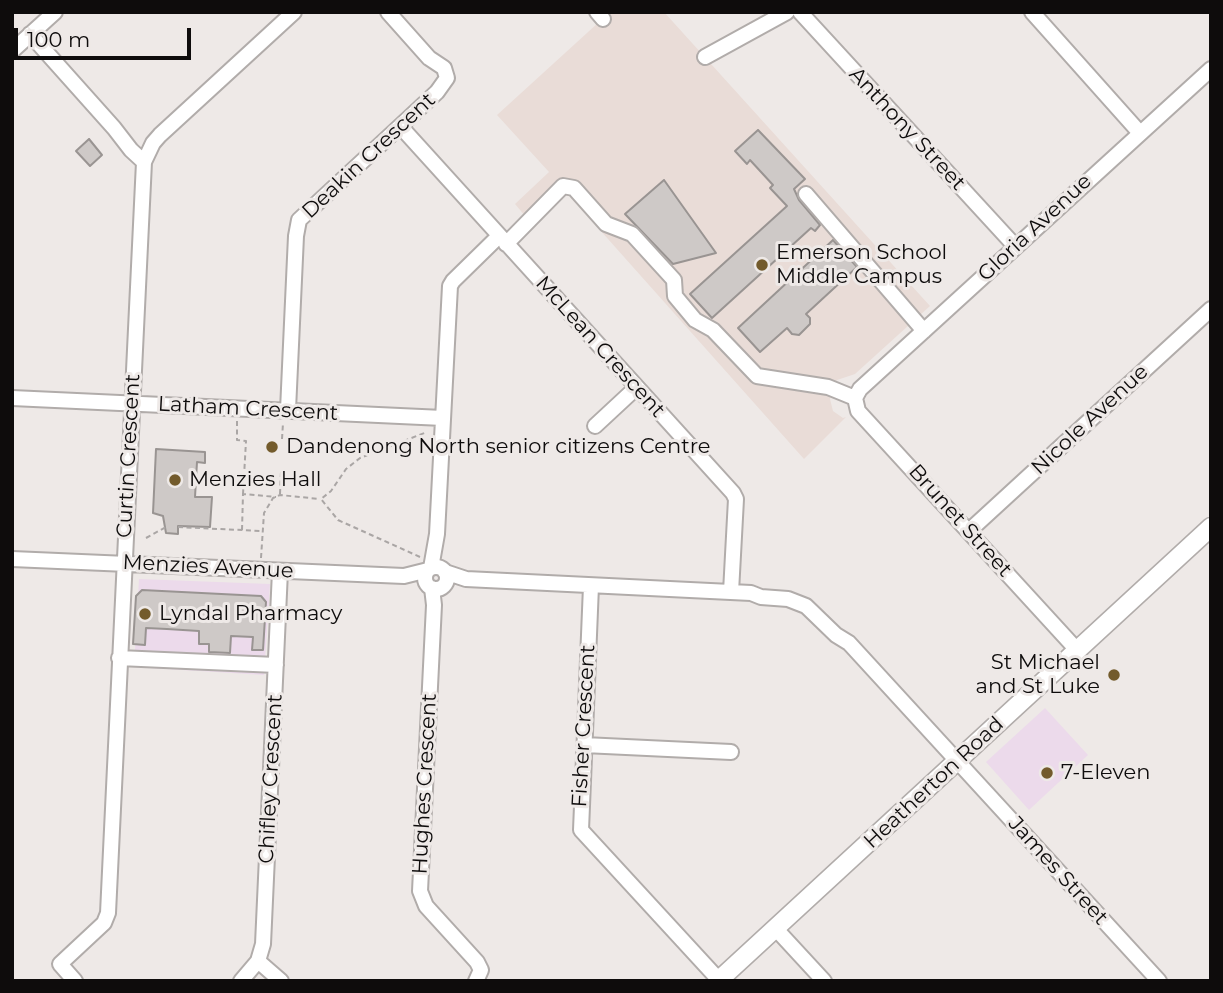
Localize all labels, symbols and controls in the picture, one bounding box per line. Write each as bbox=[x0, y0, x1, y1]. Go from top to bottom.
scale bar bbox=[18, 14, 194, 58]
text: 100 m bbox=[27, 27, 90, 52]
street label: Anthony Street bbox=[843, 62, 971, 196]
street label: Deakin Crescent bbox=[297, 88, 441, 224]
street label: Gloria Avenue bbox=[973, 169, 1097, 287]
place label: Emerson School Middle Campus bbox=[776, 240, 947, 290]
marker: Emerson School Middle Campus bbox=[754, 257, 770, 273]
street label: McLean Crescent bbox=[530, 271, 670, 423]
street label: Nicole Avenue bbox=[1026, 359, 1154, 481]
street label: Curtin Crescent bbox=[112, 373, 146, 539]
street label: Latham Crescent bbox=[157, 392, 339, 426]
place label: Dandenong North senior citizens Centre bbox=[286, 434, 710, 460]
marker: Dandenong North senior citizens Centre bbox=[264, 439, 280, 455]
street label: Brunet Street bbox=[903, 460, 1017, 582]
place label: Menzies Hall bbox=[189, 467, 322, 493]
marker: Menzies Hall bbox=[167, 472, 183, 488]
street label: Menzies Avenue bbox=[122, 550, 294, 584]
place label: Lyndal Pharmacy bbox=[159, 601, 342, 627]
marker: Lyndal Pharmacy bbox=[137, 606, 153, 622]
street label: Fisher Crescent bbox=[567, 644, 601, 808]
place label: St Michael and St Luke bbox=[976, 650, 1100, 700]
marker: St Michael and St Luke bbox=[1106, 667, 1122, 683]
street label: Hughes Crescent bbox=[408, 693, 442, 875]
street label: Chifley Crescent bbox=[254, 694, 288, 864]
street label: Heatherton Road bbox=[859, 712, 1009, 854]
place label: 7-Eleven bbox=[1061, 760, 1150, 786]
marker: 7-Eleven bbox=[1039, 765, 1055, 781]
street label: James Street bbox=[1003, 812, 1113, 930]

